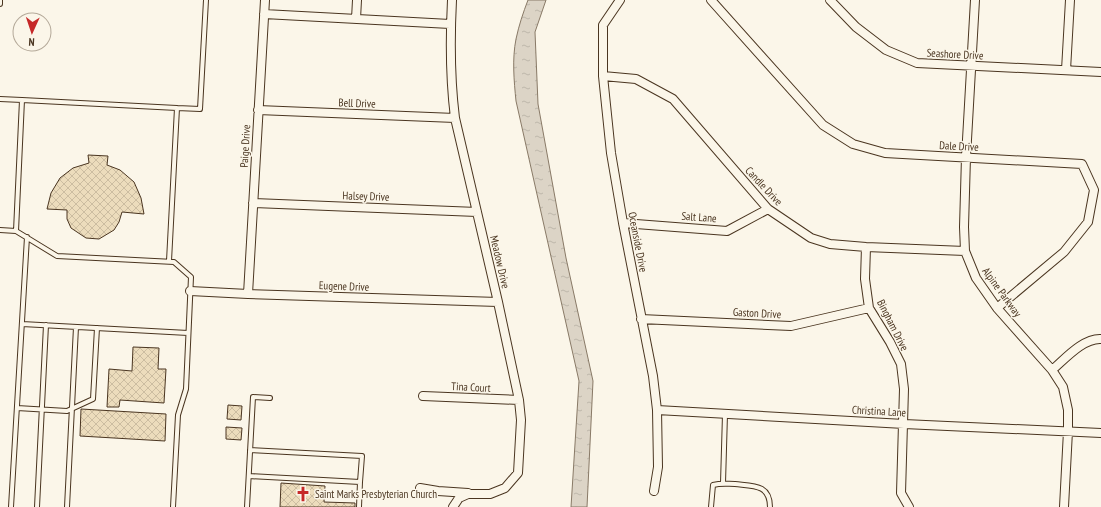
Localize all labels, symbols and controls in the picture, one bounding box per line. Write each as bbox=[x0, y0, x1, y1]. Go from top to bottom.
north arrow bbox=[12, 12, 52, 52]
text: N bbox=[28, 35, 35, 49]
street label: Seashore Drive bbox=[926, 46, 984, 63]
street label: Bell Drive bbox=[338, 95, 376, 111]
street label: Paige Drive bbox=[237, 124, 253, 168]
street label: Dale Drive bbox=[939, 138, 980, 154]
street label: Candle Drive bbox=[742, 164, 786, 209]
street label: Halsey Drive bbox=[342, 188, 390, 204]
street label: Salt Lane bbox=[681, 209, 718, 225]
street label: Oceanside Drive bbox=[625, 211, 651, 274]
street label: Meadow Drive bbox=[487, 234, 513, 290]
street label: Alpine Parkway bbox=[979, 264, 1025, 320]
street label: Eugene Drive bbox=[319, 278, 370, 294]
street label: Bingham Drive bbox=[874, 297, 912, 353]
street label: Gaston Drive bbox=[732, 305, 782, 321]
street label: Tina Court bbox=[451, 379, 491, 395]
street label: Christina Lane bbox=[852, 403, 907, 419]
church icon: Saint Marks Presbyterian Church bbox=[294, 485, 312, 503]
place label: Saint Marks Presbyterian Church bbox=[315, 487, 437, 501]

